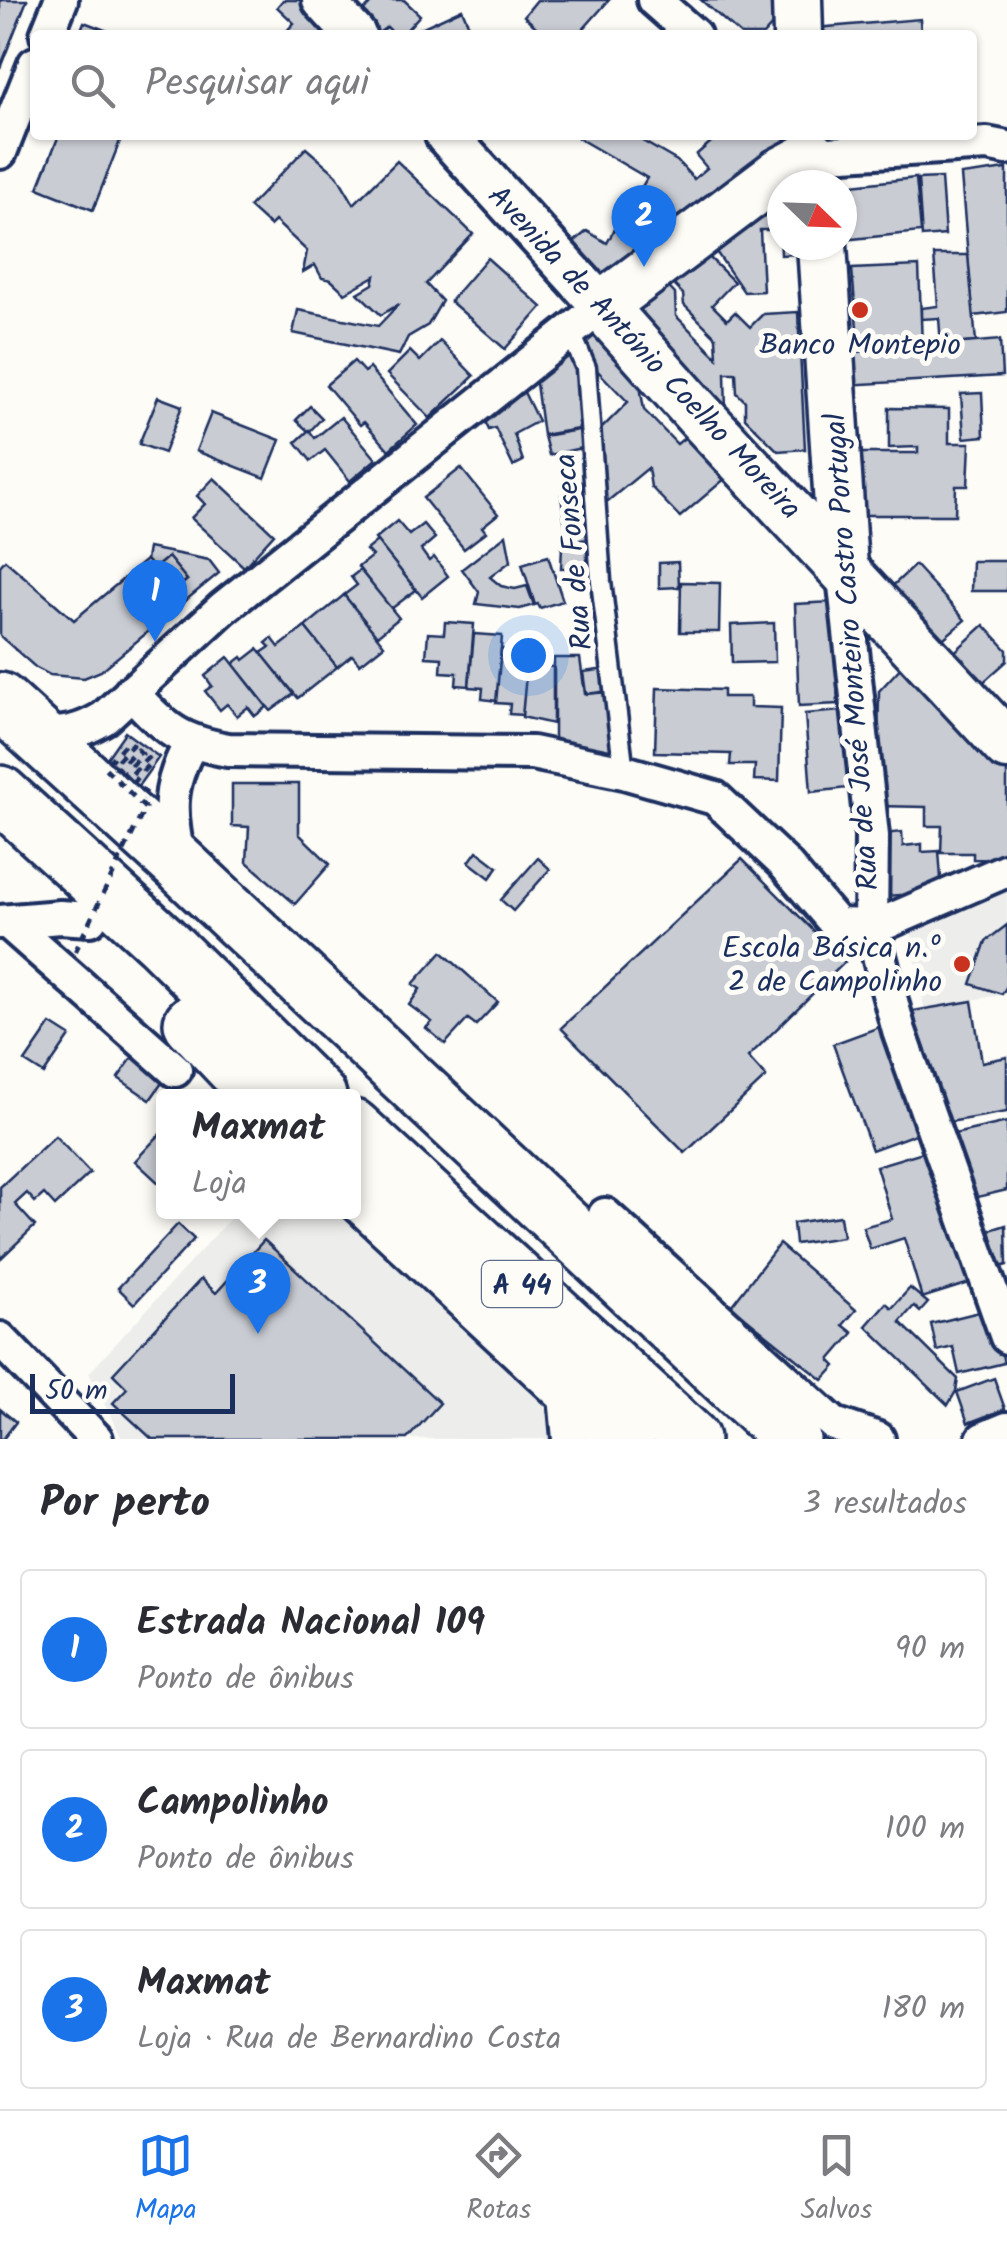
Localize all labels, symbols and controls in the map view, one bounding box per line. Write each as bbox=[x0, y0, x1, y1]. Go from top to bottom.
search box bbox=[30, 30, 977, 140]
text: Pesquisar aqui bbox=[145, 55, 369, 115]
icon: search bbox=[65, 58, 120, 113]
north arrow bbox=[767, 170, 857, 260]
street label: Avenida de António Coelho Moreira bbox=[475, 175, 812, 532]
pin: 2 bbox=[612, 184, 676, 267]
marker: Banco Montepio bbox=[849, 299, 871, 321]
place label: Banco Montepio bbox=[759, 322, 961, 370]
street label: Rua de José Monteiro Castro Portugal bbox=[812, 411, 894, 892]
street label: Rua de Fonseca bbox=[542, 451, 608, 652]
pin: 1 bbox=[122, 560, 188, 642]
your location bbox=[503, 630, 554, 681]
place label: Escola Básica n.º 2 de Campolinho bbox=[722, 925, 942, 1007]
marker: Escola Básica n.º 2 de Campolinho bbox=[951, 953, 973, 975]
popup bbox=[156, 1089, 361, 1219]
text: Maxmat bbox=[192, 1099, 325, 1159]
text: Loja bbox=[192, 1159, 247, 1210]
pin: 3 bbox=[226, 1252, 290, 1334]
road number: A 44 bbox=[482, 1261, 562, 1307]
scale bar bbox=[30, 1369, 235, 1414]
text: 50 m bbox=[45, 1369, 108, 1414]
text: Por perto bbox=[40, 1471, 210, 1538]
text: 3 resultados bbox=[803, 1479, 967, 1530]
text: Estrada Nacional 109 bbox=[137, 1594, 485, 1654]
text: 1 bbox=[70, 1624, 79, 1675]
text: 90 m bbox=[895, 1624, 965, 1675]
text: Ponto de ônibus bbox=[137, 1654, 354, 1705]
text: Campolinho bbox=[137, 1774, 328, 1834]
text: 2 bbox=[65, 1804, 84, 1855]
text: 100 m bbox=[885, 1804, 965, 1855]
text: Ponto de ônibus bbox=[137, 1834, 354, 1885]
text: Maxmat bbox=[137, 1954, 271, 2014]
text: 3 bbox=[66, 1984, 83, 2035]
text: 180 m bbox=[881, 1984, 965, 2035]
text: Loja · Rua de Bernardino Costa bbox=[137, 2014, 561, 2065]
tab: Mapa bbox=[135, 2128, 197, 2233]
tab: Rotas bbox=[466, 2128, 531, 2233]
tab: Salvos bbox=[801, 2128, 872, 2233]

